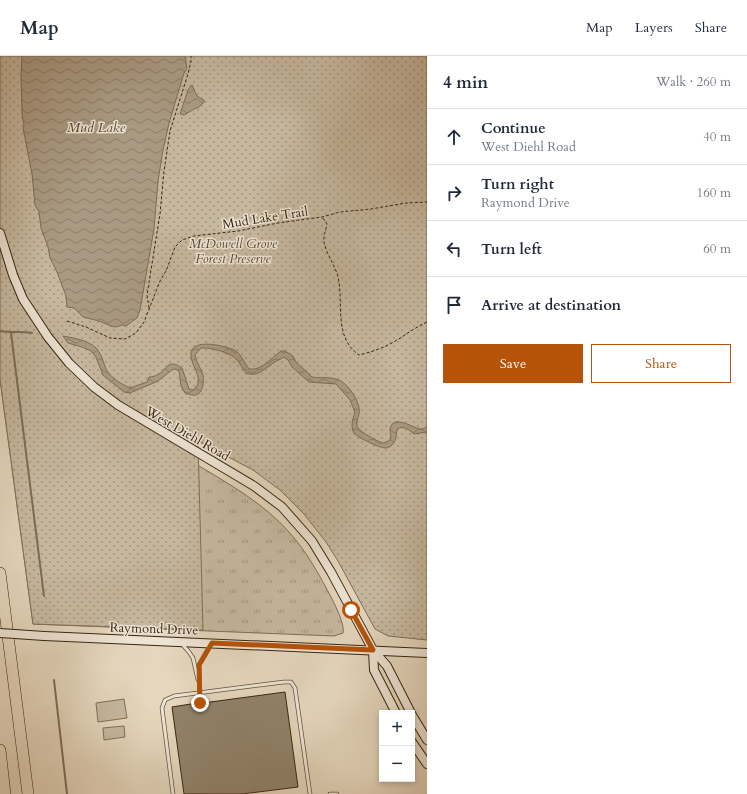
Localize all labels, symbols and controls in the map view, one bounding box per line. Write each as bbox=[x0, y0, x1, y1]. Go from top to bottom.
text: Map bbox=[20, 15, 59, 41]
text: Map bbox=[586, 18, 613, 37]
text: Layers bbox=[635, 18, 673, 37]
text: Share bbox=[695, 18, 727, 37]
text: 4 min bbox=[443, 71, 488, 94]
text: Walk · 260 m bbox=[656, 73, 731, 91]
water label: Mud Lake bbox=[67, 118, 126, 137]
text: Continue bbox=[481, 118, 546, 138]
icon: ahead bbox=[443, 126, 465, 148]
text: 40 m bbox=[703, 128, 731, 146]
text: West Diehl Road bbox=[481, 138, 576, 156]
text: Turn right bbox=[481, 174, 554, 194]
icon: right bbox=[443, 182, 465, 204]
text: 160 m bbox=[697, 184, 731, 202]
text: Raymond Drive bbox=[481, 194, 570, 212]
street label: Mud Lake Trail bbox=[221, 202, 310, 234]
park label: McDowell Grove Forest Preserve bbox=[189, 235, 278, 268]
icon: left bbox=[443, 238, 465, 260]
text: Turn left bbox=[481, 239, 542, 259]
text: 60 m bbox=[703, 240, 731, 258]
icon: arrive bbox=[443, 294, 465, 316]
text: Arrive at destination bbox=[481, 295, 621, 315]
button: Save bbox=[443, 344, 583, 383]
button: Share bbox=[591, 344, 731, 383]
street label: West Diehl Road bbox=[141, 402, 233, 465]
route start bbox=[342, 601, 360, 619]
street label: Raymond Drive bbox=[109, 618, 199, 640]
route end bbox=[191, 694, 209, 712]
map controls bbox=[379, 710, 415, 782]
button: + bbox=[379, 710, 415, 746]
button: − bbox=[379, 746, 415, 782]

